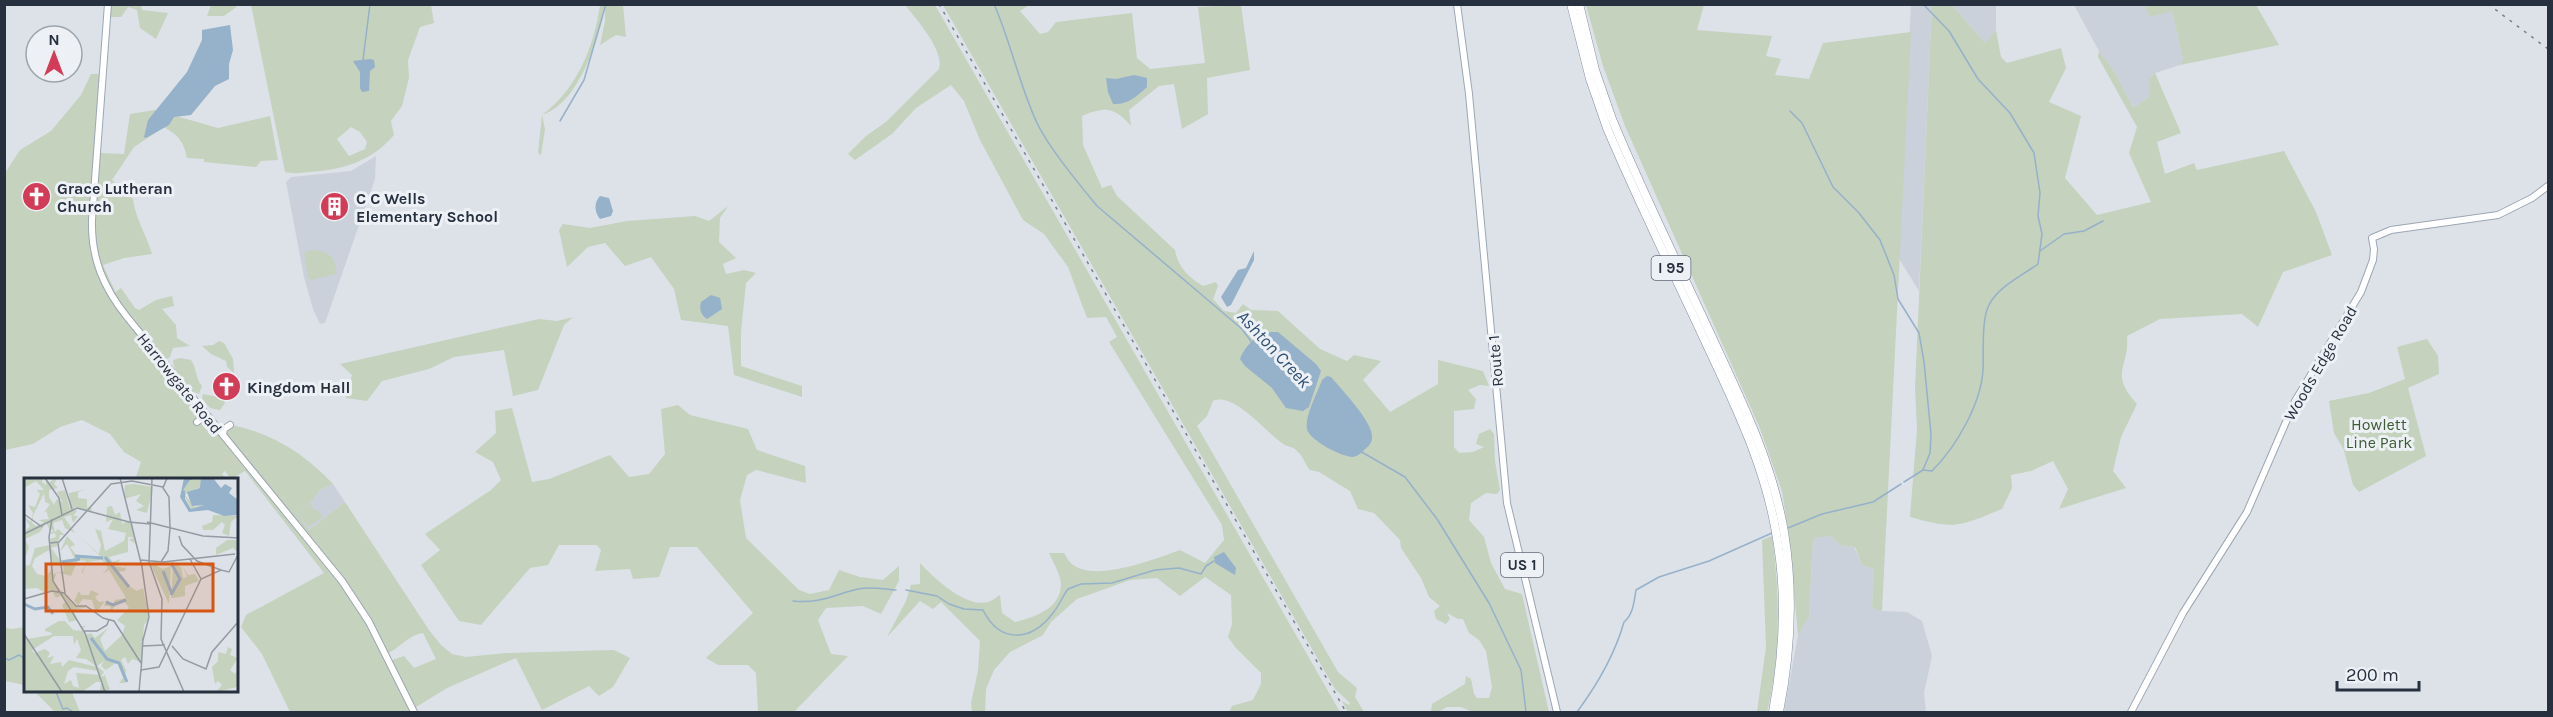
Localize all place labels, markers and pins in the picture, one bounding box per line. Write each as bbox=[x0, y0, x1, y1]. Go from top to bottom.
place label: Grace Lutheran Church bbox=[57, 179, 173, 216]
church icon: Grace Lutheran Church bbox=[20, 181, 52, 213]
place label: C C Wells Elementary School bbox=[356, 189, 498, 226]
building icon: C C Wells Elementary School bbox=[319, 191, 351, 223]
church icon: Kingdom Hall bbox=[210, 371, 242, 403]
place label: Kingdom Hall bbox=[247, 378, 351, 397]

